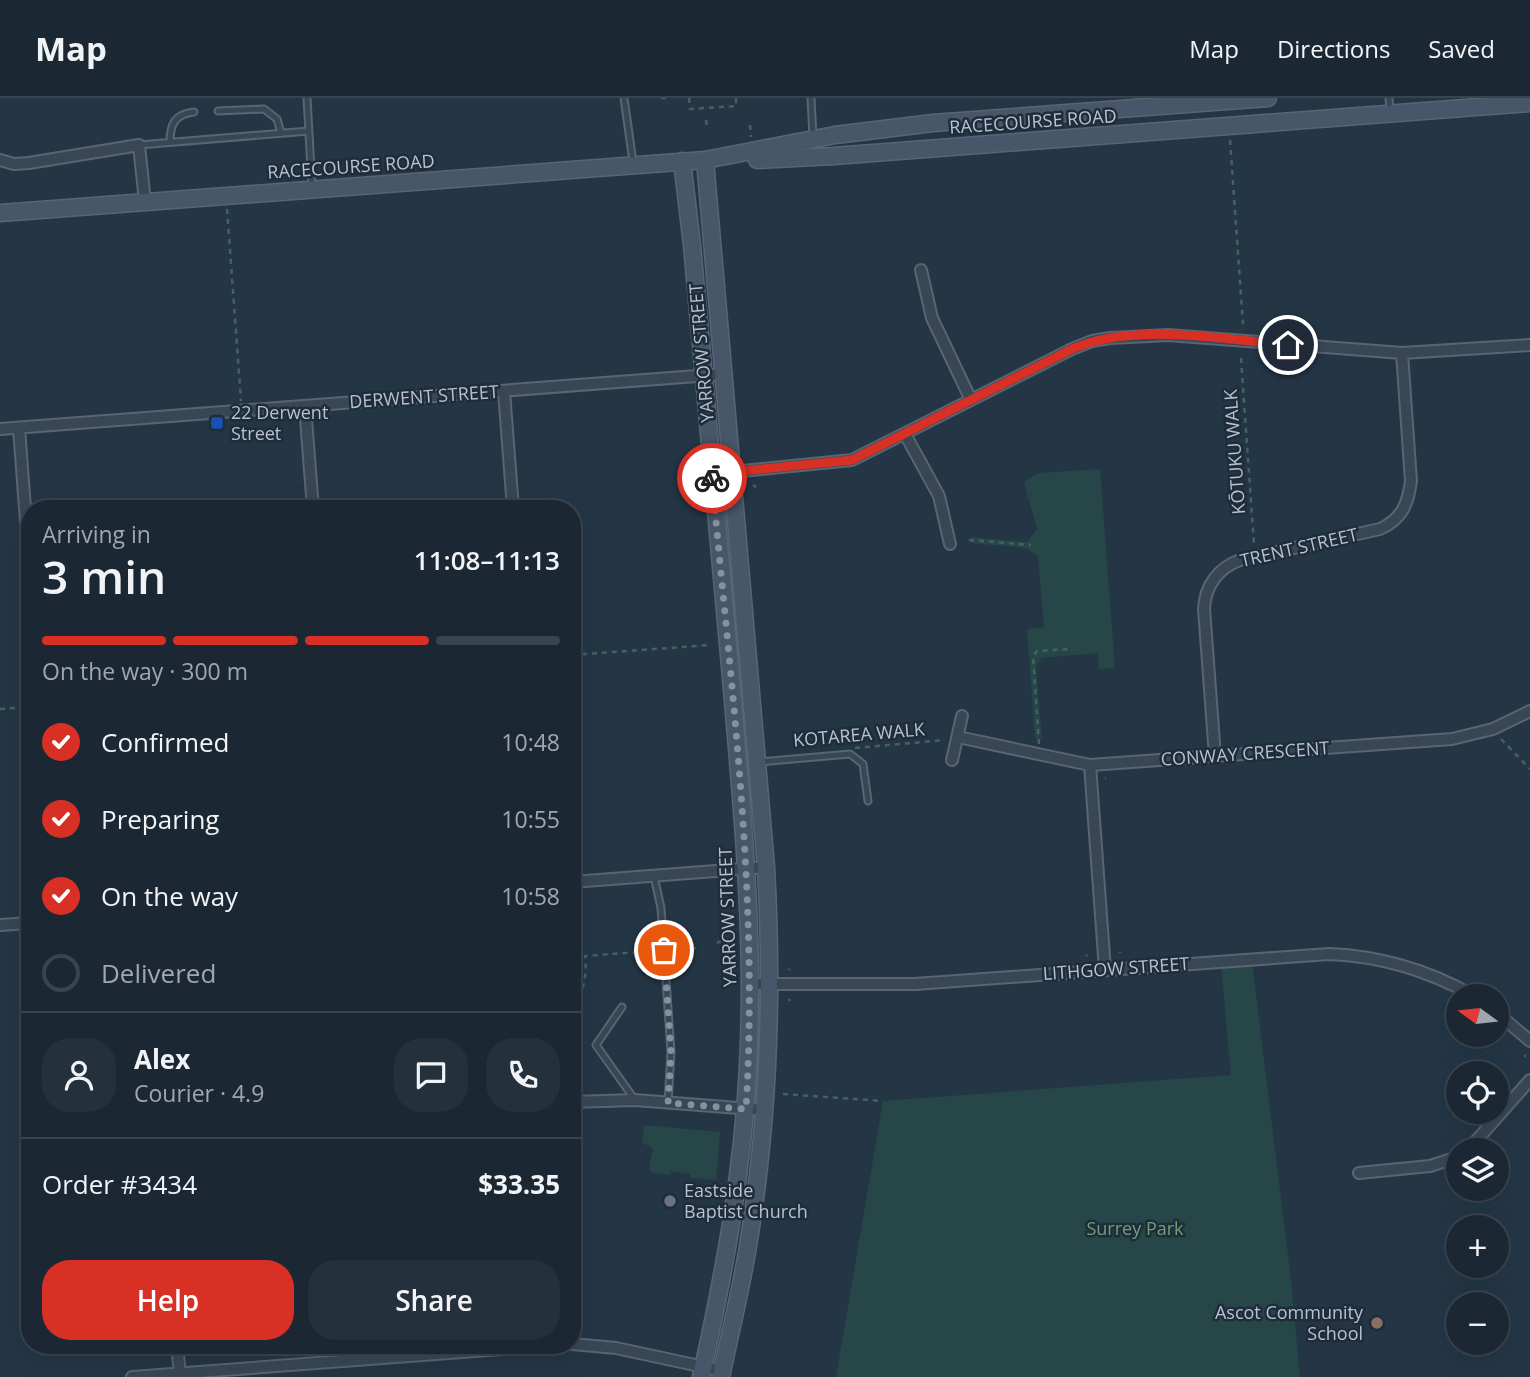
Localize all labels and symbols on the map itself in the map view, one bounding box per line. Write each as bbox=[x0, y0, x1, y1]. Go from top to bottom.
street label: RACECOURSE ROAD bbox=[949, 103, 1117, 139]
street label: RACECOURSE ROAD bbox=[267, 148, 435, 184]
street label: YARROW STREET bbox=[683, 282, 719, 424]
pin bbox=[1258, 315, 1318, 375]
street label: DERWENT STREET bbox=[348, 379, 500, 413]
street label: KŌTUKU WALK bbox=[1218, 388, 1250, 515]
place label: 22 Derwent Street bbox=[231, 400, 328, 445]
marker: 22 Derwent Street bbox=[209, 415, 225, 431]
courier bbox=[677, 443, 747, 513]
street label: TRENT STREET bbox=[1238, 522, 1360, 572]
street label: KOTAREA WALK bbox=[792, 716, 927, 752]
street label: CONWAY CRESCENT bbox=[1160, 735, 1330, 771]
street label: YARROW STREET bbox=[713, 847, 741, 987]
pin bbox=[634, 920, 694, 980]
street label: LITHGOW STREET bbox=[1042, 951, 1190, 985]
north arrow bbox=[1446, 984, 1508, 1046]
place label: Eastside Baptist Church bbox=[684, 1178, 808, 1223]
marker: Eastside Baptist Church bbox=[662, 1193, 678, 1209]
park label: Surrey Park bbox=[1086, 1216, 1184, 1240]
place label: Ascot Community School bbox=[1215, 1300, 1364, 1345]
marker: Ascot Community School bbox=[1369, 1315, 1385, 1331]

